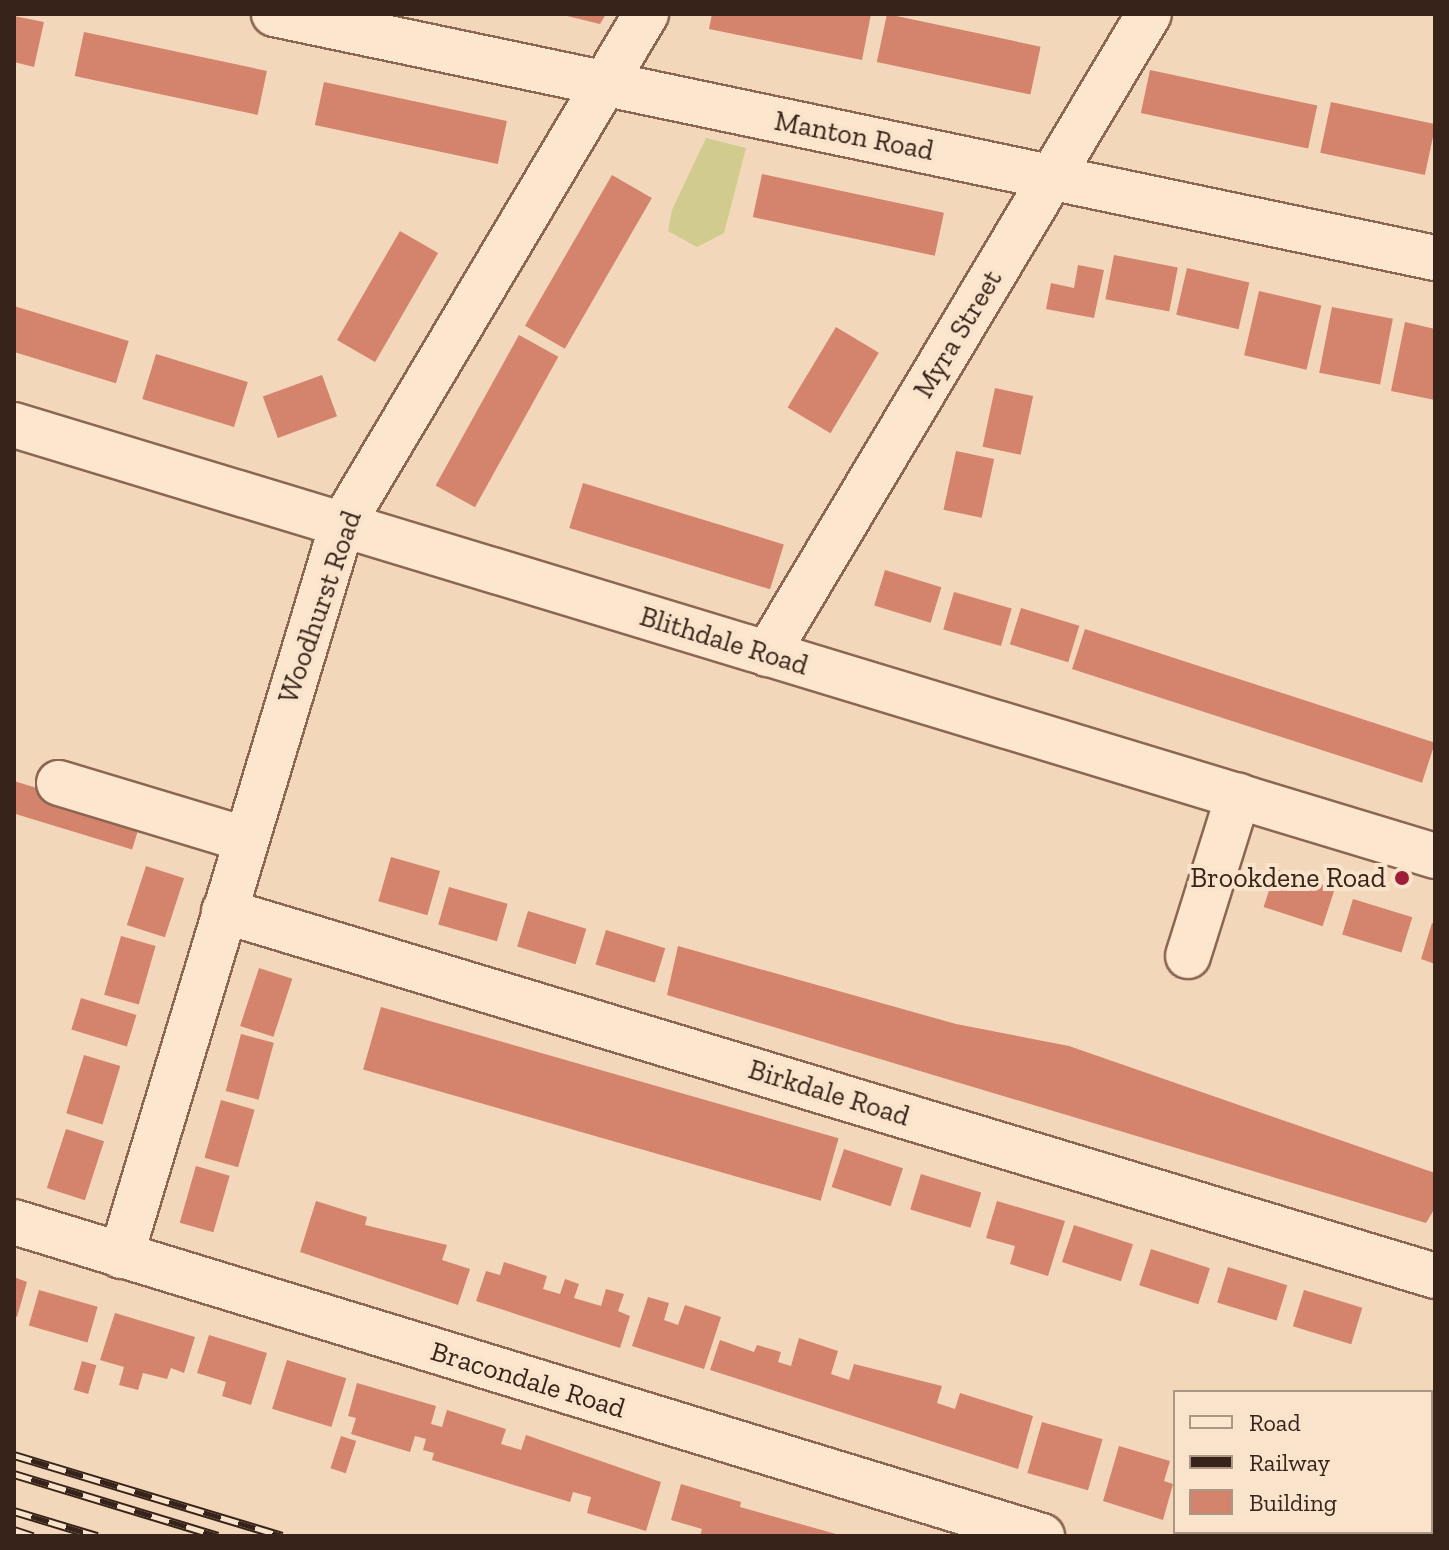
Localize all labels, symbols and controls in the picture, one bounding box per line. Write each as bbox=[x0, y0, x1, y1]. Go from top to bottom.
street label: Manton Road bbox=[772, 104, 936, 168]
street label: Myra Street bbox=[907, 264, 1009, 404]
street label: Woodhurst Road bbox=[271, 506, 369, 708]
street label: Blithdale Road bbox=[636, 599, 812, 683]
place label: Brookdene Road bbox=[1190, 861, 1386, 895]
marker: Brookdene Road bbox=[1393, 869, 1411, 887]
street label: Birkdale Road bbox=[744, 1053, 914, 1133]
street label: Bracondale Road bbox=[427, 1334, 629, 1426]
legend bbox=[1173, 1390, 1433, 1534]
text: Road bbox=[1249, 1408, 1301, 1437]
text: Railway bbox=[1249, 1448, 1330, 1477]
text: Building bbox=[1249, 1488, 1337, 1517]

